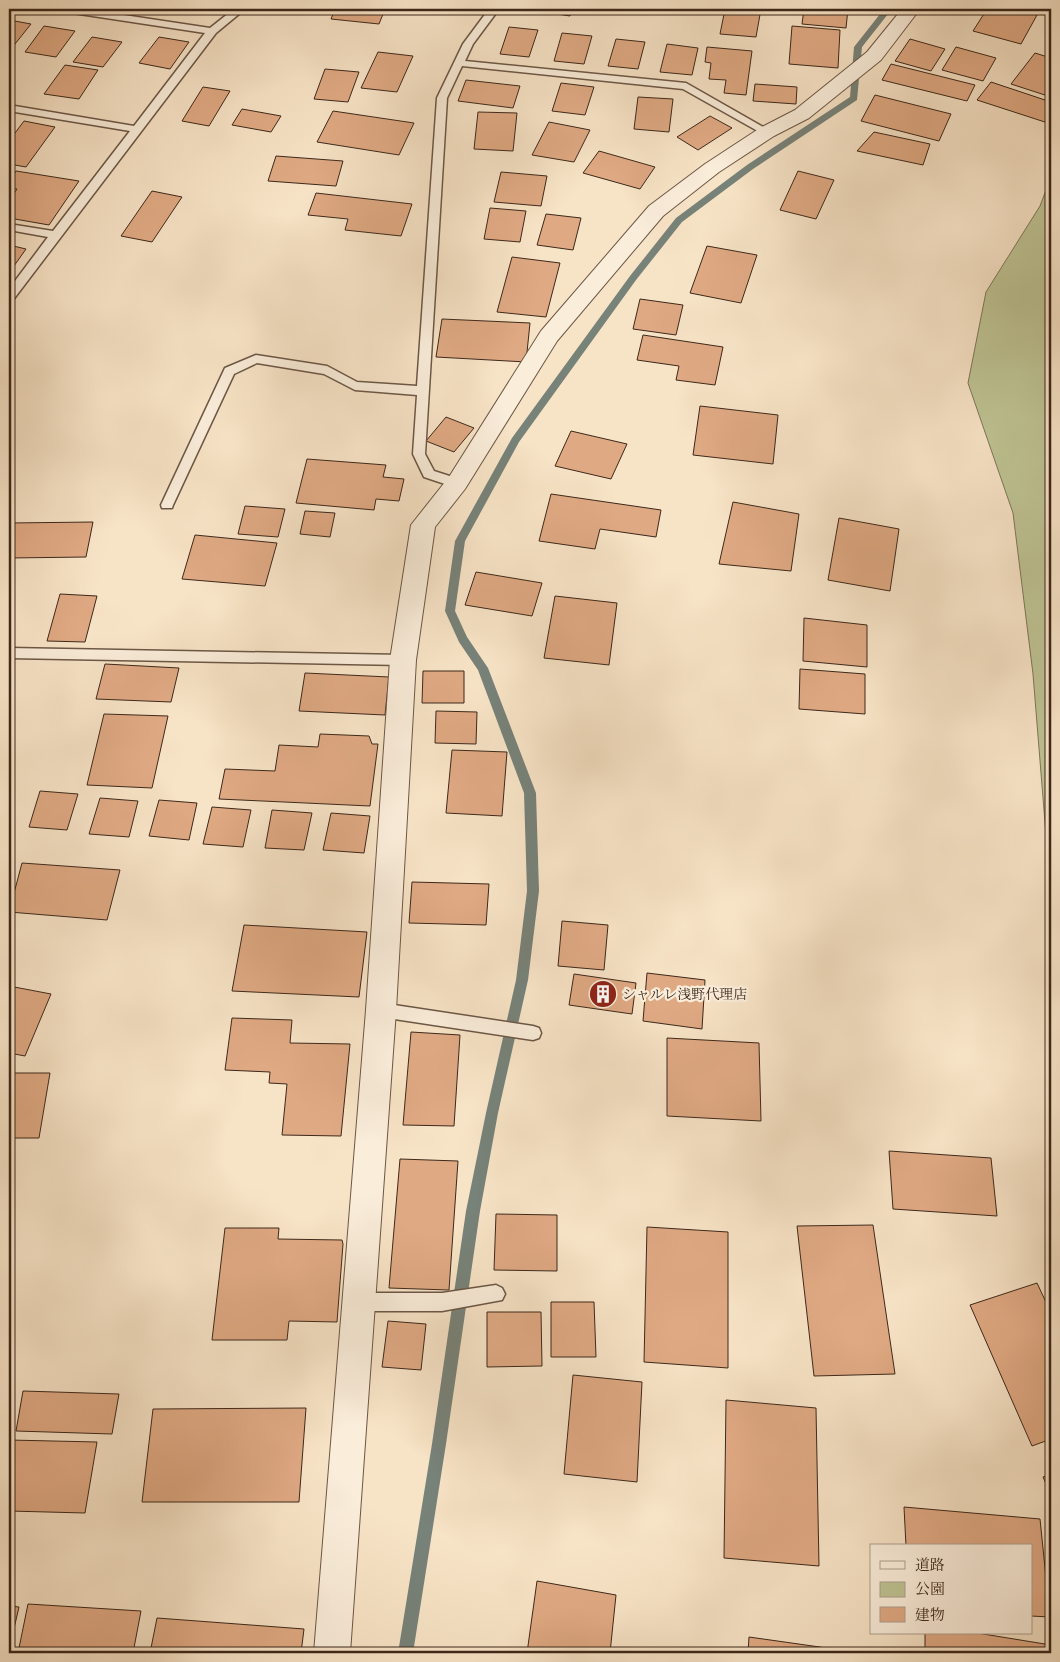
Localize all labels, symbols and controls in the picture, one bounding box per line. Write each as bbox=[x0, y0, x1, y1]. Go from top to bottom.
building icon: シャルレ浅野代理店 bbox=[588, 979, 618, 1009]
place label: シャルレ浅野代理店 bbox=[622, 985, 747, 1003]
legend bbox=[870, 1544, 1032, 1634]
text: 道路 bbox=[915, 1555, 945, 1574]
text: 公園 bbox=[915, 1579, 945, 1598]
text: 建物 bbox=[915, 1605, 945, 1624]

